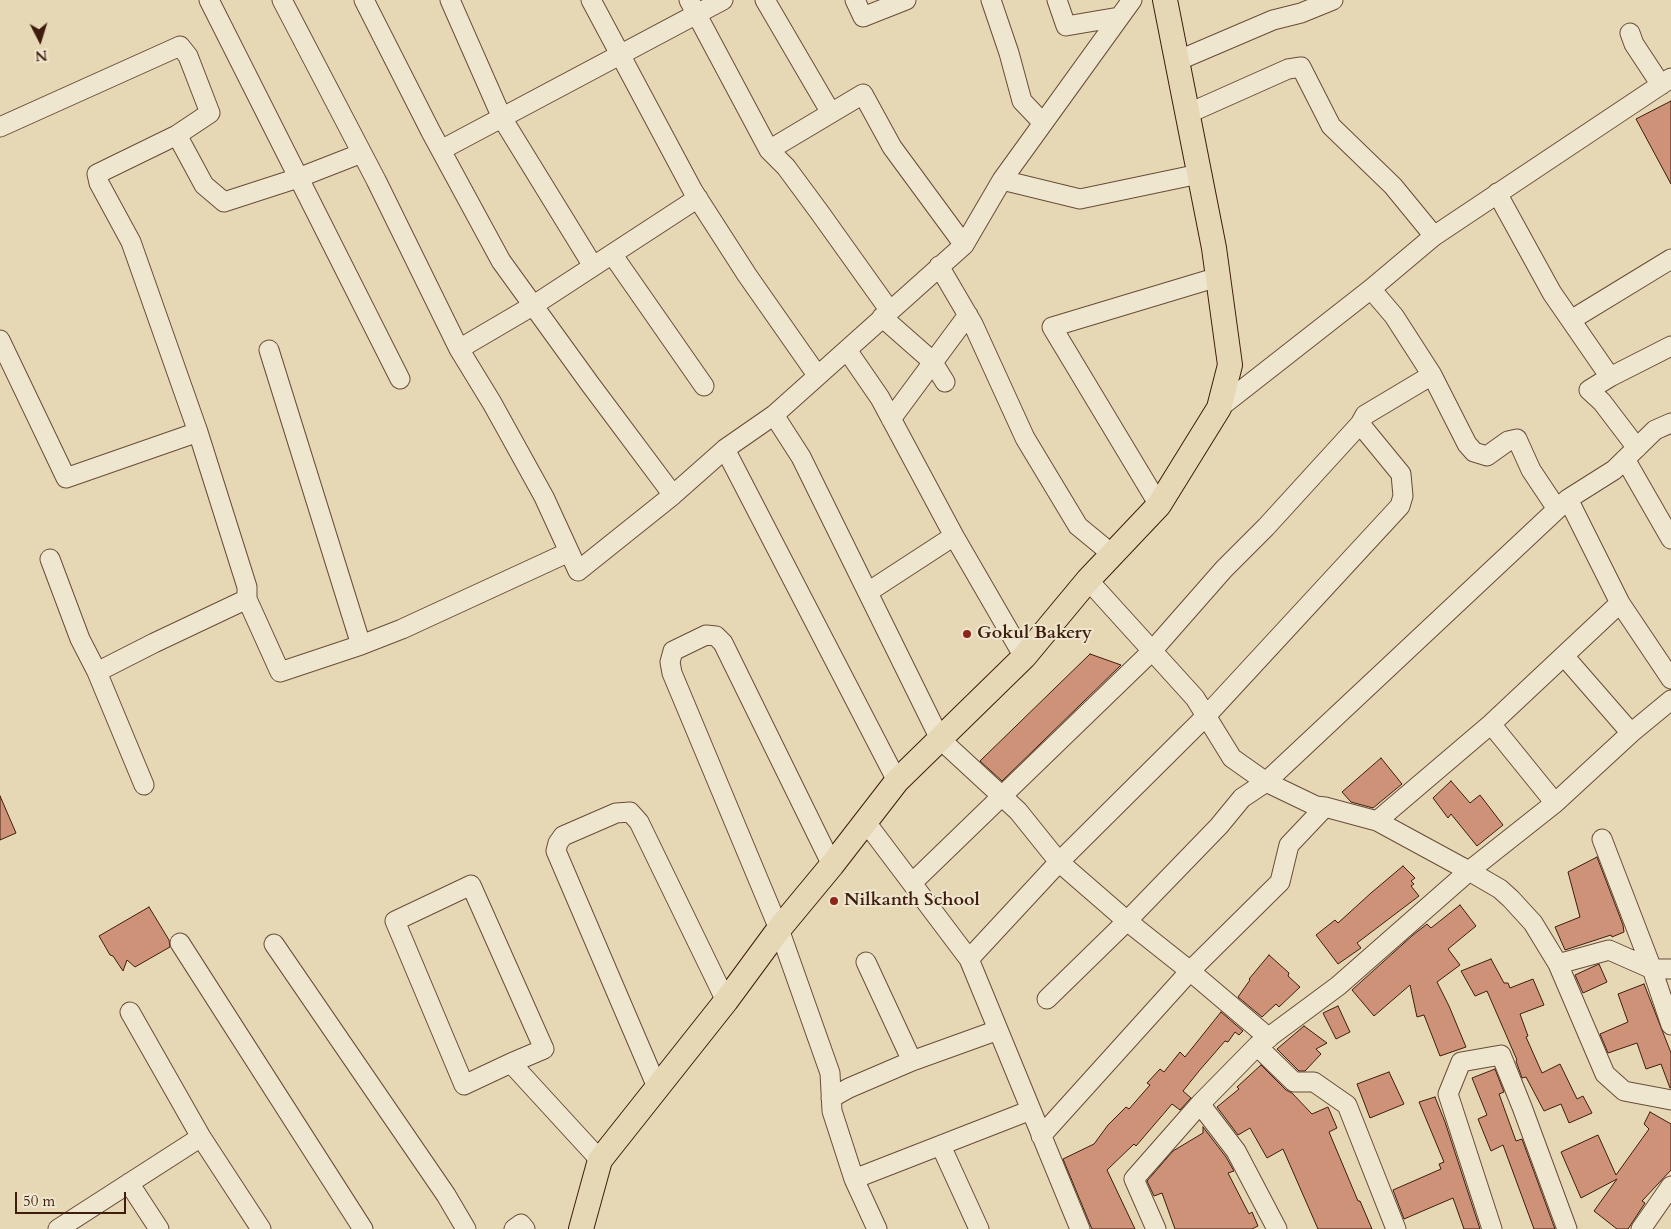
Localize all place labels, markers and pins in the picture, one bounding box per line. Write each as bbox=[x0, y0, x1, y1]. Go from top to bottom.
place label: Gokul Bakery bbox=[977, 623, 1092, 645]
marker: Gokul Bakery bbox=[961, 628, 973, 640]
place label: Nilkanth School bbox=[844, 890, 980, 912]
marker: Nilkanth School bbox=[828, 895, 840, 907]

